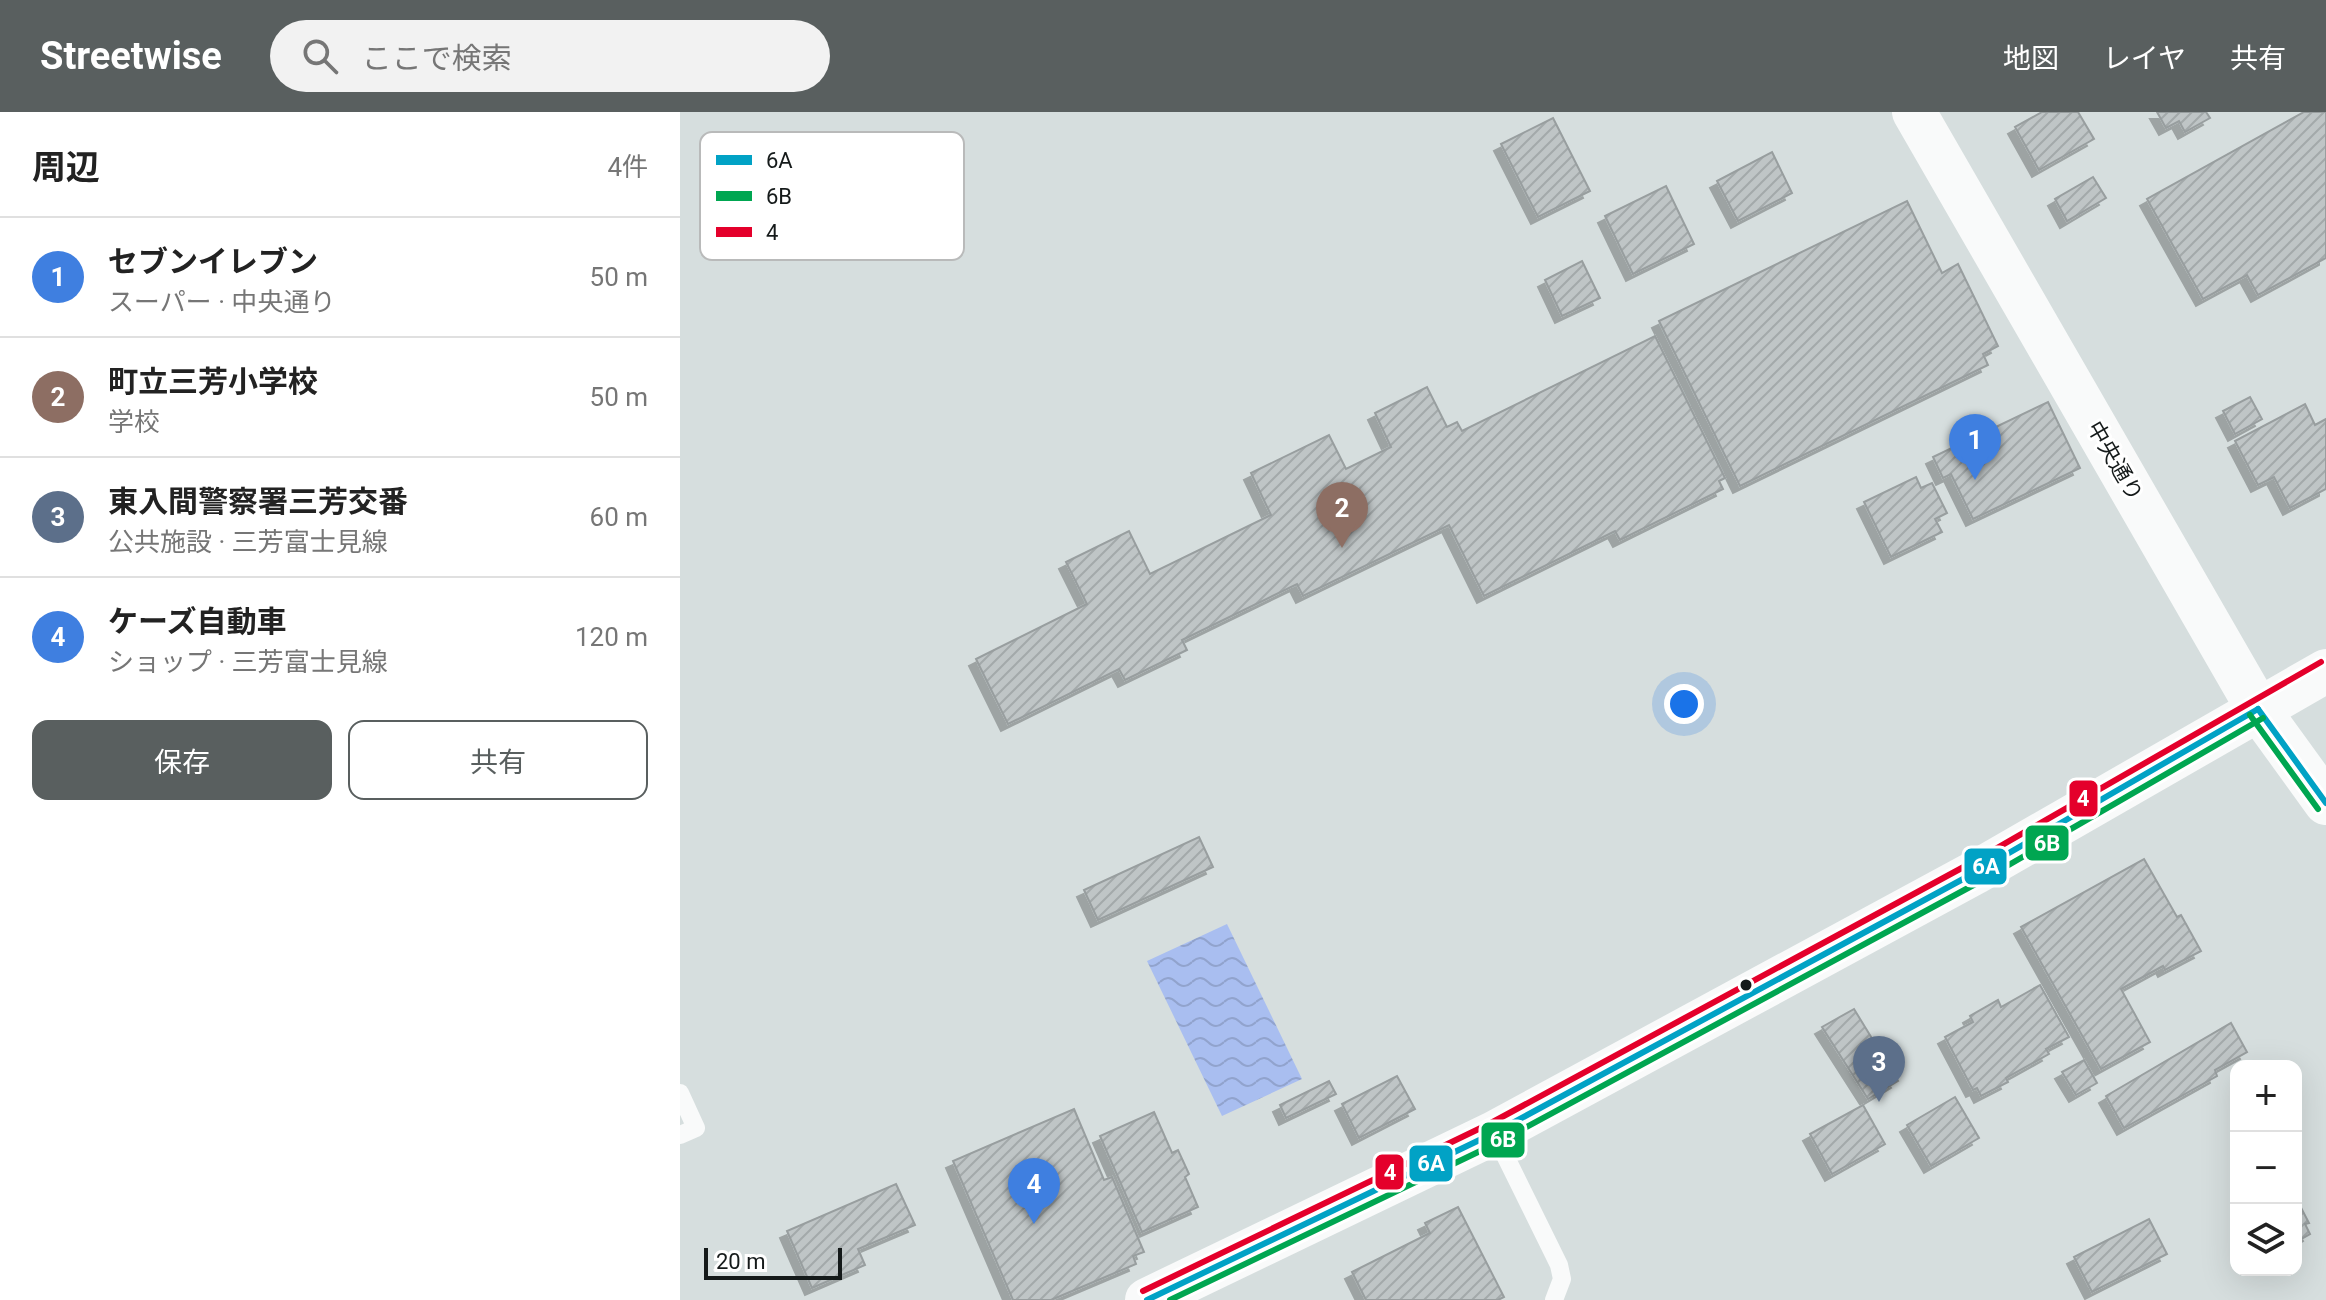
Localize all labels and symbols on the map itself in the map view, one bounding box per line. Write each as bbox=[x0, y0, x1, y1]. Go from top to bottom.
legend bbox=[700, 132, 964, 260]
text: 6A bbox=[766, 148, 793, 173]
text: 6B bbox=[766, 184, 792, 209]
text: 4 bbox=[766, 220, 778, 245]
pin: 1 bbox=[1949, 414, 2001, 480]
street label: 中央通り bbox=[2082, 417, 2148, 505]
pin: 2 bbox=[1316, 482, 1368, 548]
your location bbox=[1664, 684, 1704, 724]
line badge: 4 bbox=[2068, 779, 2099, 818]
text: 4 bbox=[2077, 786, 2090, 811]
line badge: 6B bbox=[2024, 824, 2070, 862]
text: 6B bbox=[2034, 831, 2060, 856]
line badge: 6A bbox=[1963, 847, 2008, 886]
text: 6A bbox=[1972, 854, 2000, 879]
unlabelled marker bbox=[1738, 977, 1754, 993]
pin: 3 bbox=[1853, 1036, 1905, 1102]
line badge: 6B bbox=[1480, 1121, 1526, 1159]
text: 6B bbox=[1490, 1127, 1516, 1152]
line badge: 6A bbox=[1408, 1144, 1454, 1183]
text: 6A bbox=[1417, 1151, 1445, 1176]
line badge: 4 bbox=[1374, 1153, 1405, 1191]
pin: 4 bbox=[1008, 1158, 1060, 1224]
text: 4 bbox=[1384, 1160, 1397, 1185]
scale bar bbox=[704, 1244, 842, 1280]

